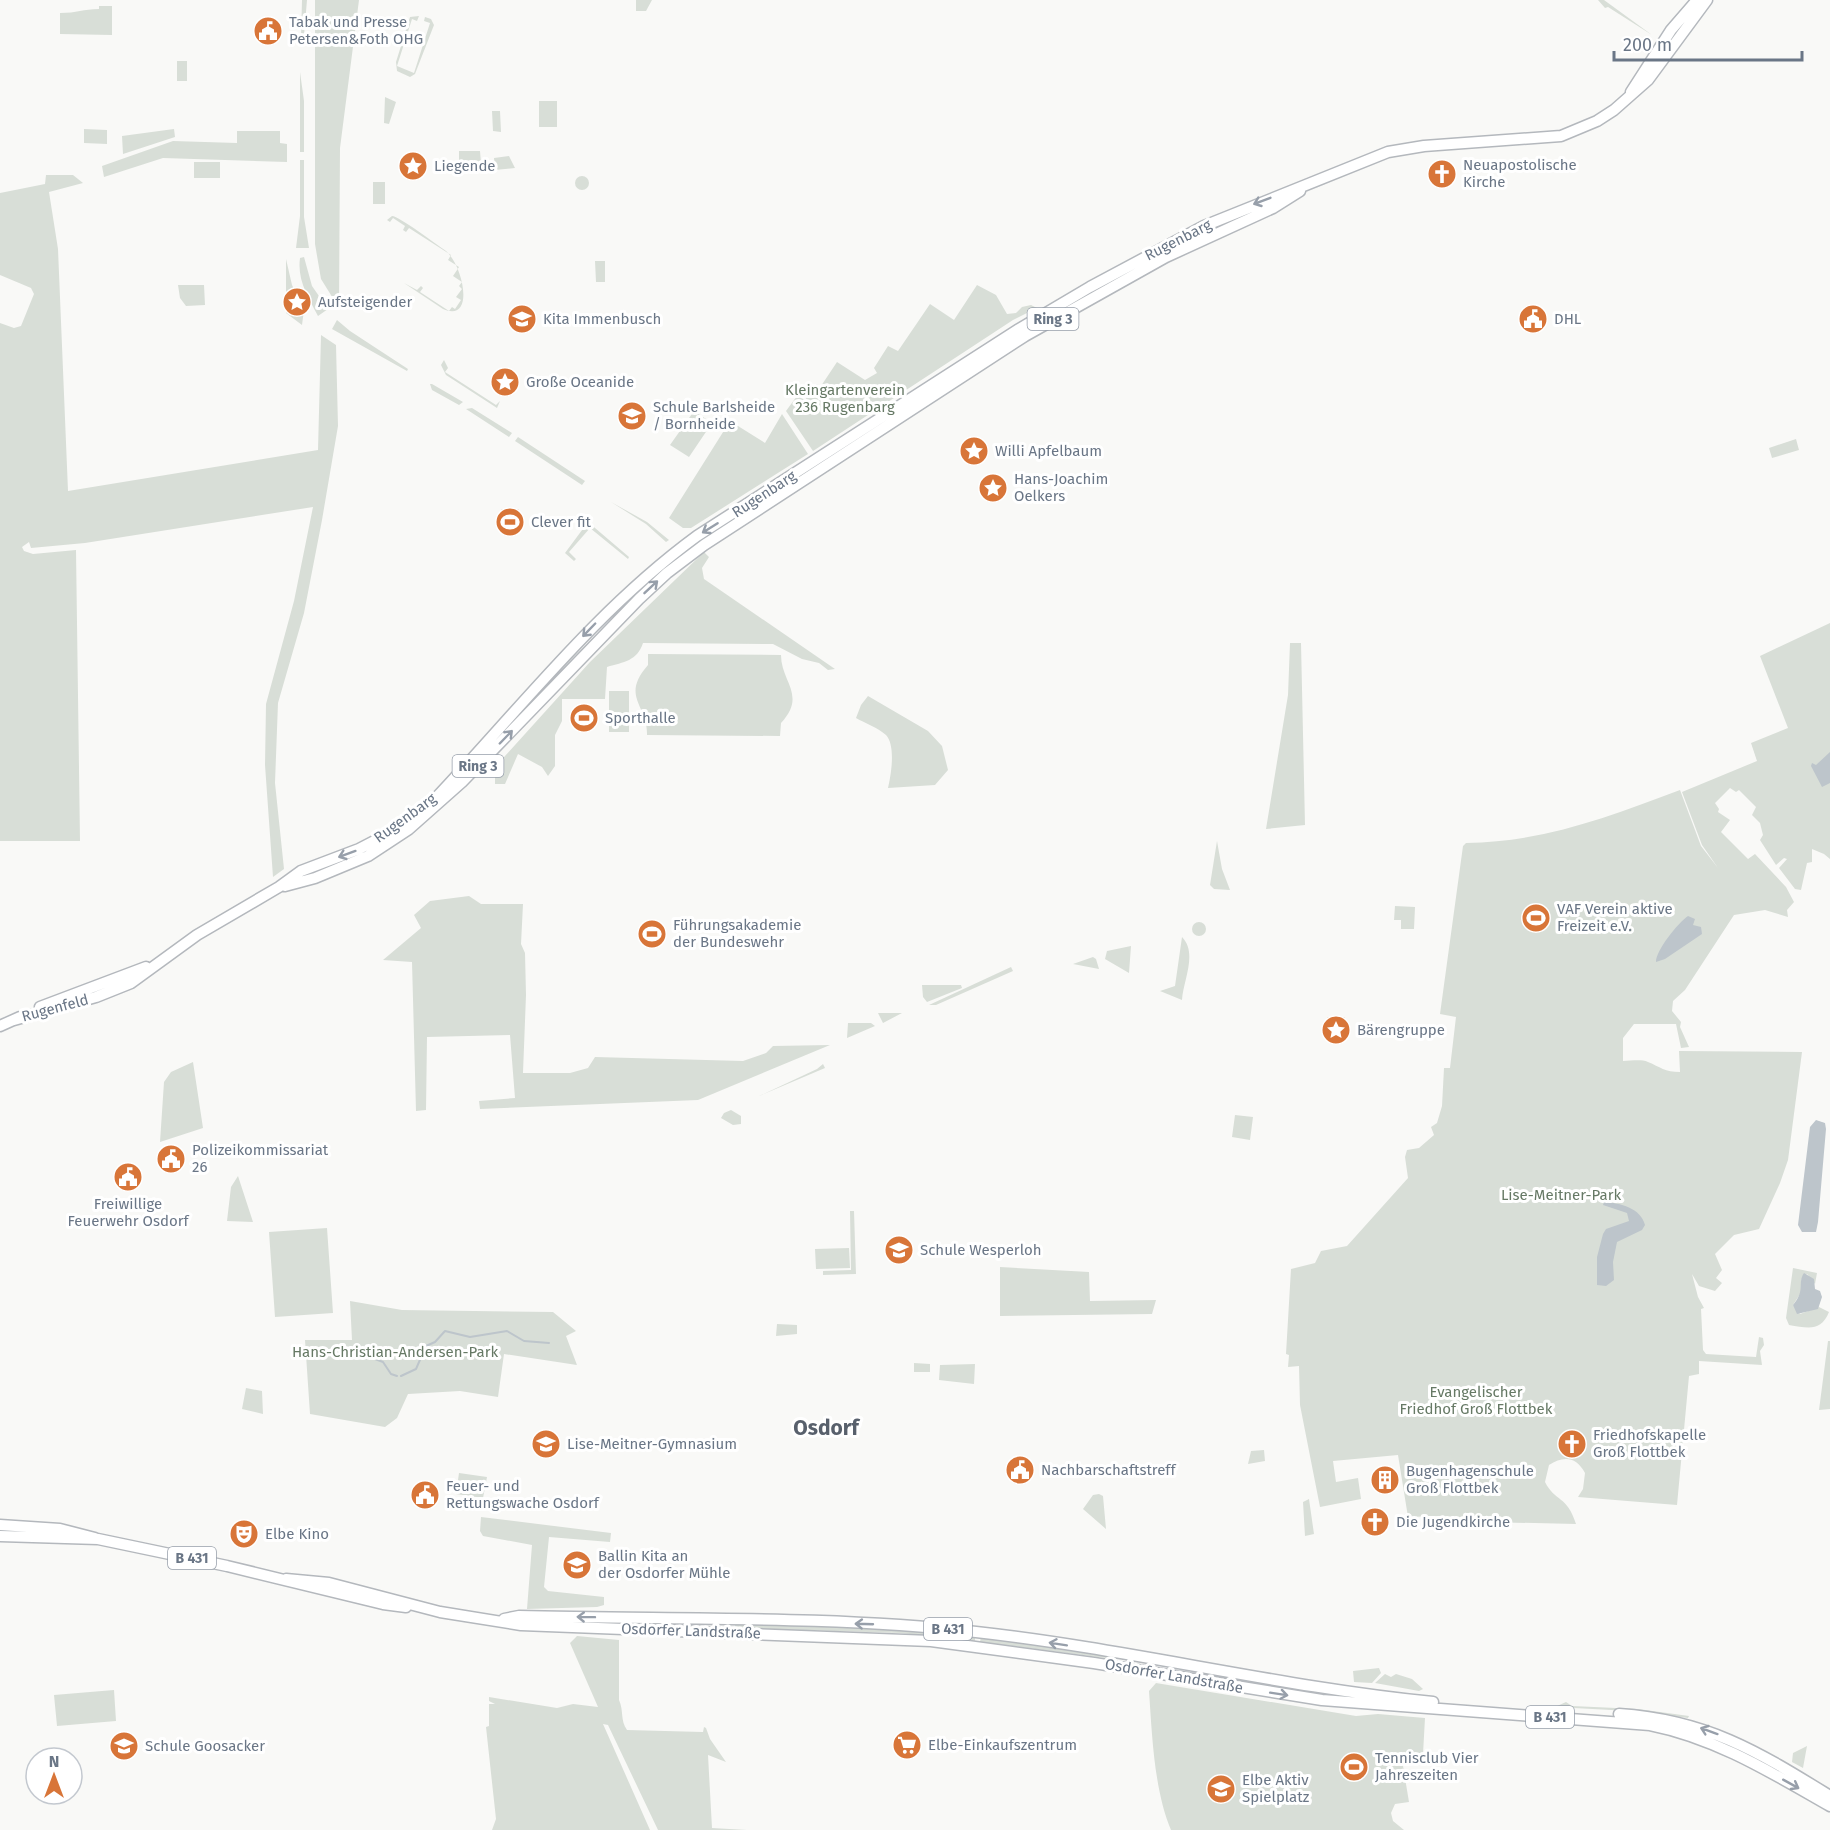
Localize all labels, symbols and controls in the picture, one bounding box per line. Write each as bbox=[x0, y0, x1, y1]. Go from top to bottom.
place label: Tabak und Presse Petersen&Foth OHG bbox=[289, 13, 423, 48]
public building icon: Tabak und Presse Petersen&Foth OHG bbox=[252, 15, 284, 47]
scale bar bbox=[1614, 24, 1802, 62]
text: 200 m bbox=[1623, 34, 1672, 56]
place icon: Liegende bbox=[397, 150, 429, 182]
place label: Neuapostolische Kirche bbox=[1463, 156, 1577, 191]
place label: Liegende bbox=[434, 157, 496, 175]
church icon: Neuapostolische Kirche bbox=[1426, 158, 1458, 190]
one-way arrow bbox=[1253, 196, 1272, 207]
street label: Rugenbarg bbox=[1142, 215, 1215, 265]
place icon: Aufsteigender bbox=[281, 286, 313, 318]
place label: Aufsteigender bbox=[318, 293, 413, 311]
school or university icon: Kita Immenbusch bbox=[506, 303, 538, 335]
public building icon: DHL bbox=[1517, 303, 1549, 335]
road number: Ring 3 bbox=[1028, 308, 1078, 330]
place label: Kita Immenbusch bbox=[543, 310, 661, 328]
place label: DHL bbox=[1554, 310, 1582, 328]
place icon: Große Oceanide bbox=[489, 366, 521, 398]
place label: Große Oceanide bbox=[526, 373, 634, 391]
park label: Kleingartenverein 236 Rugenbarg bbox=[785, 381, 905, 416]
place label: Schule Barlsheide / Bornheide bbox=[653, 398, 775, 433]
school or university icon: Schule Barlsheide / Bornheide bbox=[616, 400, 648, 432]
place icon: Willi Apfelbaum bbox=[958, 435, 990, 467]
place label: Willi Apfelbaum bbox=[995, 442, 1102, 460]
street label: Rugenbarg bbox=[729, 467, 800, 521]
place label: Hans-Joachim Oelkers bbox=[1014, 470, 1108, 505]
place icon: Hans-Joachim Oelkers bbox=[977, 472, 1009, 504]
sports icon: Clever fit bbox=[494, 506, 526, 538]
place label: Clever fit bbox=[531, 513, 592, 531]
one-way arrow bbox=[702, 522, 719, 534]
one-way arrow bbox=[644, 580, 659, 594]
one-way arrow bbox=[582, 623, 597, 638]
sports icon: Sporthalle bbox=[568, 702, 600, 734]
place label: Sporthalle bbox=[605, 709, 676, 727]
one-way arrow bbox=[499, 730, 513, 745]
road number: Ring 3 bbox=[452, 755, 504, 777]
street label: Rugenbarg bbox=[370, 789, 440, 847]
one-way arrow bbox=[338, 849, 357, 860]
place label: VAF Verein aktive Freizeit e.V. bbox=[1557, 900, 1673, 935]
sports icon: VAF Verein aktive Freizeit e.V. bbox=[1520, 902, 1552, 934]
place label: Führungsakademie der Bundeswehr bbox=[673, 916, 801, 951]
sports icon: Führungsakademie der Bundeswehr bbox=[636, 918, 668, 950]
street label: Rugenfeld bbox=[20, 990, 90, 1026]
place icon: Bärengruppe bbox=[1320, 1014, 1352, 1046]
place label: Bärengruppe bbox=[1357, 1021, 1445, 1039]
place label: Polizeikommissariat 26 bbox=[192, 1141, 329, 1176]
public building icon: Polizeikommissariat 26 bbox=[155, 1143, 187, 1175]
public building icon: Freiwillige Feuerwehr Osdorf bbox=[112, 1161, 144, 1193]
park label: Lise-Meitner-Park bbox=[1501, 1186, 1621, 1204]
place label: Freiwillige Feuerwehr Osdorf bbox=[67, 1195, 190, 1230]
school or university icon: Schule Wesperloh bbox=[883, 1234, 915, 1266]
place label: Schule Wesperloh bbox=[920, 1241, 1042, 1259]
park label: Hans-Christian-Andersen-Park bbox=[292, 1343, 498, 1361]
park label: Evangelischer Friedhof Groß Flottbek bbox=[1400, 1383, 1553, 1418]
district label: Osdorf bbox=[793, 1415, 861, 1441]
place label: Friedhofskapelle Groß Flottbek bbox=[1593, 1426, 1706, 1461]
school or university icon: Lise-Meitner-Gymnasium bbox=[530, 1428, 562, 1460]
church icon: Friedhofskapelle Groß Flottbek bbox=[1556, 1428, 1588, 1460]
place label: Lise-Meitner-Gymnasium bbox=[567, 1435, 737, 1453]
public building icon: Nachbarschaftstreff bbox=[1004, 1454, 1036, 1486]
place label: Nachbarschaftstreff bbox=[1041, 1461, 1176, 1479]
place label: Bugenhagenschule Groß Flottbek bbox=[1406, 1462, 1534, 1497]
building icon: Bugenhagenschule Groß Flottbek bbox=[1369, 1464, 1401, 1496]
place label: Feuer- und Rettungswache Osdorf bbox=[446, 1477, 600, 1512]
public building icon: Feuer- und Rettungswache Osdorf bbox=[409, 1479, 441, 1511]
church icon: Die Jugendkirche bbox=[1359, 1506, 1391, 1538]
place label: Die Jugendkirche bbox=[1396, 1513, 1510, 1531]
theatre icon: Elbe Kino bbox=[228, 1518, 260, 1550]
place label: Elbe Kino bbox=[265, 1525, 329, 1543]
road number: B 431 bbox=[168, 1547, 216, 1569]
place label: Ballin Kita an der Osdorfer Mühle bbox=[598, 1547, 730, 1582]
school or university icon: Ballin Kita an der Osdorfer Mühle bbox=[561, 1549, 593, 1581]
one-way arrow bbox=[577, 1611, 597, 1623]
one-way arrow bbox=[855, 1618, 875, 1630]
road number: B 431 bbox=[924, 1618, 972, 1640]
street label: Osdorfer Landstraße bbox=[621, 1620, 761, 1642]
one-way arrow bbox=[1049, 1639, 1069, 1650]
street label: Osdorfer Landstraße bbox=[1104, 1655, 1244, 1697]
one-way arrow bbox=[1269, 1688, 1289, 1699]
road number: B 431 bbox=[1526, 1706, 1574, 1728]
one-way arrow bbox=[1701, 1725, 1719, 1736]
supermarket icon: Elbe-Einkaufszentrum bbox=[891, 1729, 923, 1761]
school or university icon: Schule Goosacker bbox=[108, 1730, 140, 1762]
place label: Elbe-Einkaufszentrum bbox=[928, 1736, 1077, 1754]
place label: Schule Goosacker bbox=[145, 1737, 265, 1755]
north arrow bbox=[24, 1746, 84, 1806]
place label: Tennisclub Vier Jahreszeiten bbox=[1375, 1749, 1479, 1784]
sports icon: Tennisclub Vier Jahreszeiten bbox=[1338, 1751, 1370, 1783]
text: N bbox=[49, 1752, 59, 1771]
place label: Elbe Aktiv Spielplatz bbox=[1242, 1771, 1310, 1806]
school or university icon: Elbe Aktiv Spielplatz bbox=[1205, 1773, 1237, 1805]
one-way arrow bbox=[1781, 1779, 1799, 1790]

